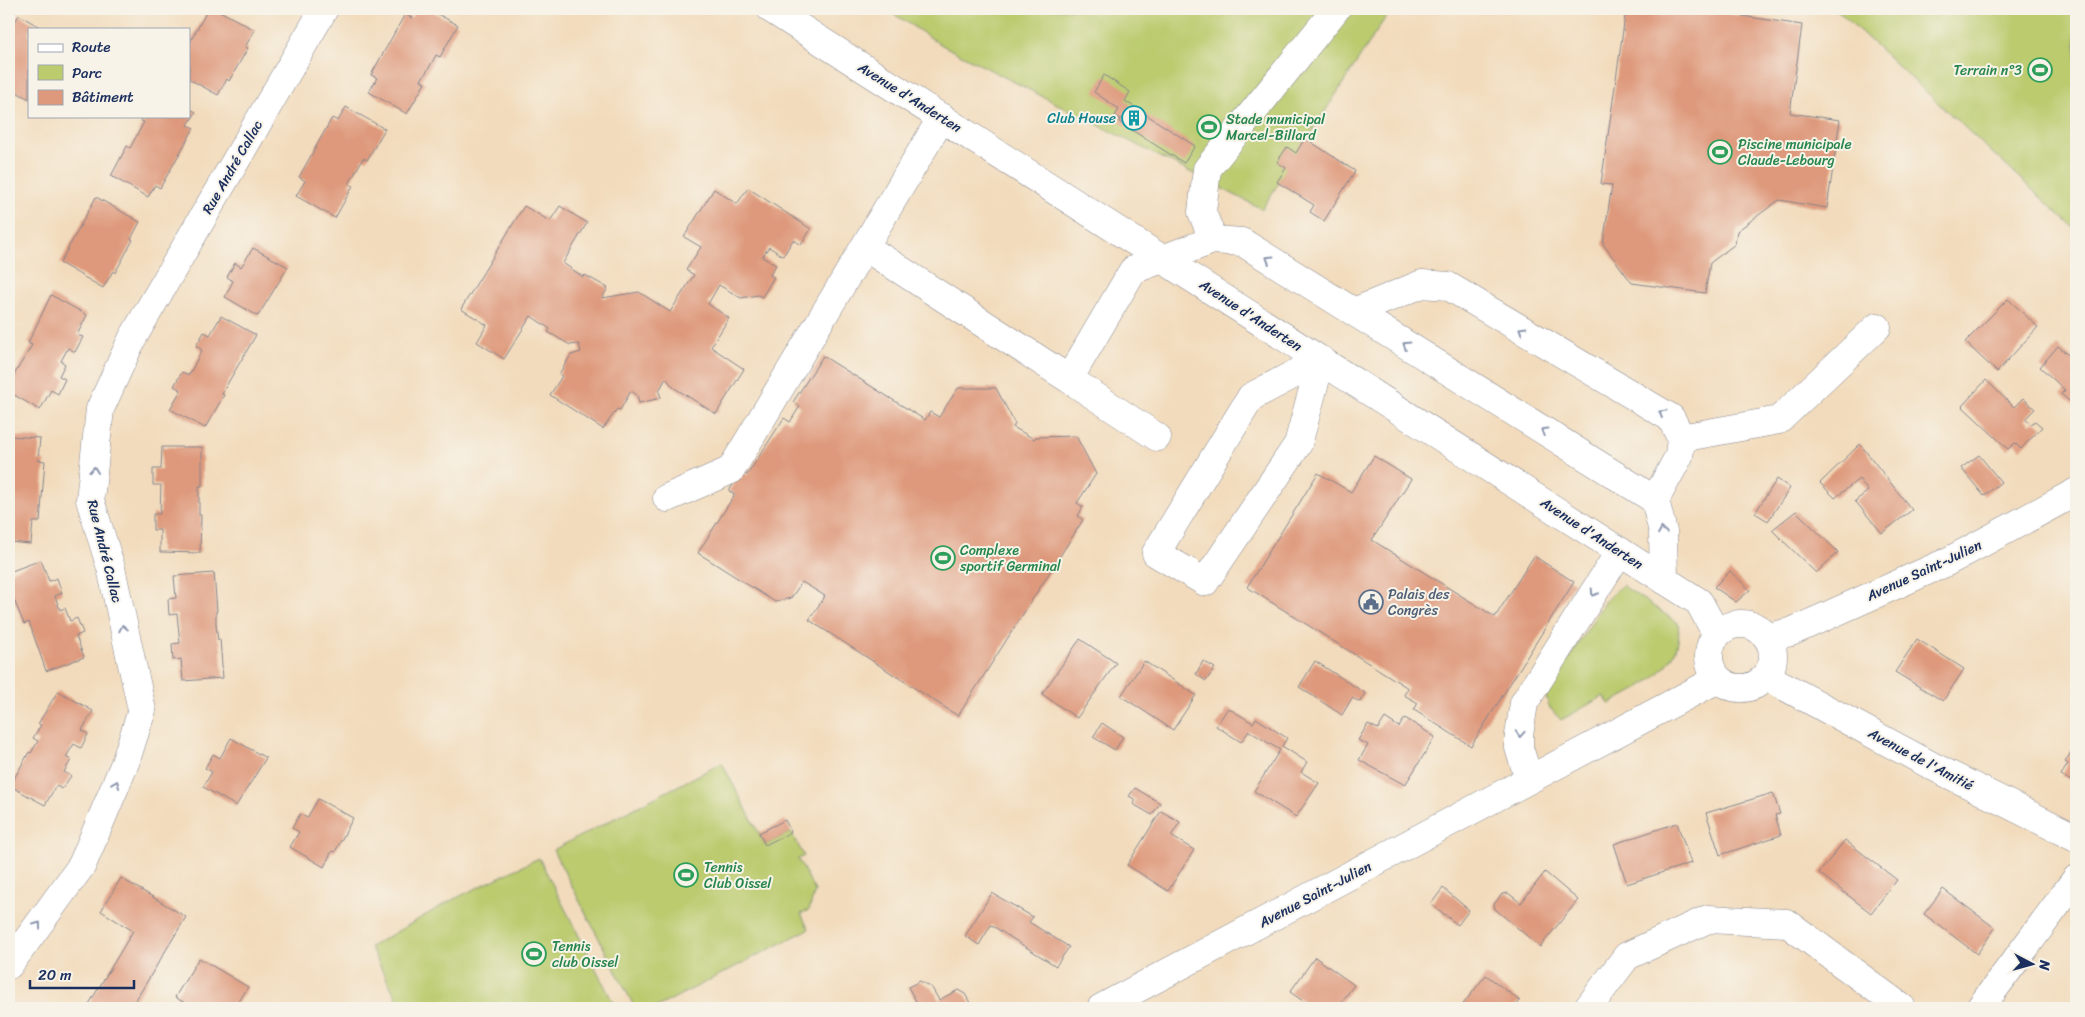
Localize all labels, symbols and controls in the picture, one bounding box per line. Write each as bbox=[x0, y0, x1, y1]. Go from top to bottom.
legend bbox=[28, 28, 190, 118]
text: Route bbox=[72, 34, 111, 60]
street label: Avenue d'Anderten bbox=[852, 55, 967, 140]
sports icon: Terrain n°3 bbox=[2027, 57, 2053, 83]
place label: Terrain n°3 bbox=[1953, 58, 2022, 83]
text: Parc bbox=[72, 60, 102, 86]
text: Bâtiment bbox=[72, 84, 134, 110]
building icon: Club House bbox=[1121, 105, 1147, 131]
place label: Club House bbox=[1047, 106, 1116, 131]
place label: Stade municipal Marcel-Billard bbox=[1226, 107, 1326, 148]
sports icon: Stade municipal Marcel-Billard bbox=[1196, 114, 1222, 140]
street label: Rue André Callac bbox=[195, 115, 270, 219]
place label: Piscine municipale Claude-Lebourg bbox=[1738, 132, 1852, 173]
sports icon: Piscine municipale Claude-Lebourg bbox=[1707, 139, 1733, 165]
one-way arrow bbox=[1265, 255, 1274, 265]
street label: Avenue d'Anderten bbox=[1193, 272, 1308, 359]
one-way arrow bbox=[1519, 326, 1528, 336]
one-way arrow bbox=[1403, 341, 1412, 351]
one-way arrow bbox=[1659, 409, 1668, 419]
one-way arrow bbox=[1541, 427, 1550, 437]
one-way arrow bbox=[88, 466, 99, 474]
street label: Avenue d'Anderten bbox=[1534, 490, 1649, 577]
street label: Rue André Callac bbox=[80, 497, 129, 605]
one-way arrow bbox=[1657, 527, 1668, 535]
street label: Avenue Saint-Julien bbox=[1861, 533, 1986, 609]
place label: Complexe sportif Germinal bbox=[959, 538, 1062, 579]
sports icon: Complexe sportif Germinal bbox=[930, 545, 956, 571]
place label: Palais des Congrès bbox=[1388, 582, 1450, 623]
one-way arrow bbox=[1590, 587, 1600, 596]
public building icon: Palais des Congrès bbox=[1358, 589, 1384, 615]
one-way arrow bbox=[118, 624, 129, 633]
street label: Avenue de l'Amitié bbox=[1863, 721, 1978, 798]
one-way arrow bbox=[1514, 731, 1525, 739]
one-way arrow bbox=[110, 780, 121, 789]
street label: Avenue Saint-Julien bbox=[1253, 854, 1377, 935]
place label: Tennis Club Oissel bbox=[704, 855, 772, 896]
sports icon: Tennis Club Oissel bbox=[673, 862, 699, 888]
one-way arrow bbox=[32, 922, 40, 931]
place label: Tennis club Oissel bbox=[552, 934, 619, 975]
north arrow bbox=[2008, 940, 2058, 990]
sports icon: Tennis club Oissel bbox=[521, 941, 547, 967]
scale bar bbox=[30, 957, 134, 989]
text: N bbox=[2031, 958, 2057, 972]
text: 20 m bbox=[38, 962, 72, 988]

